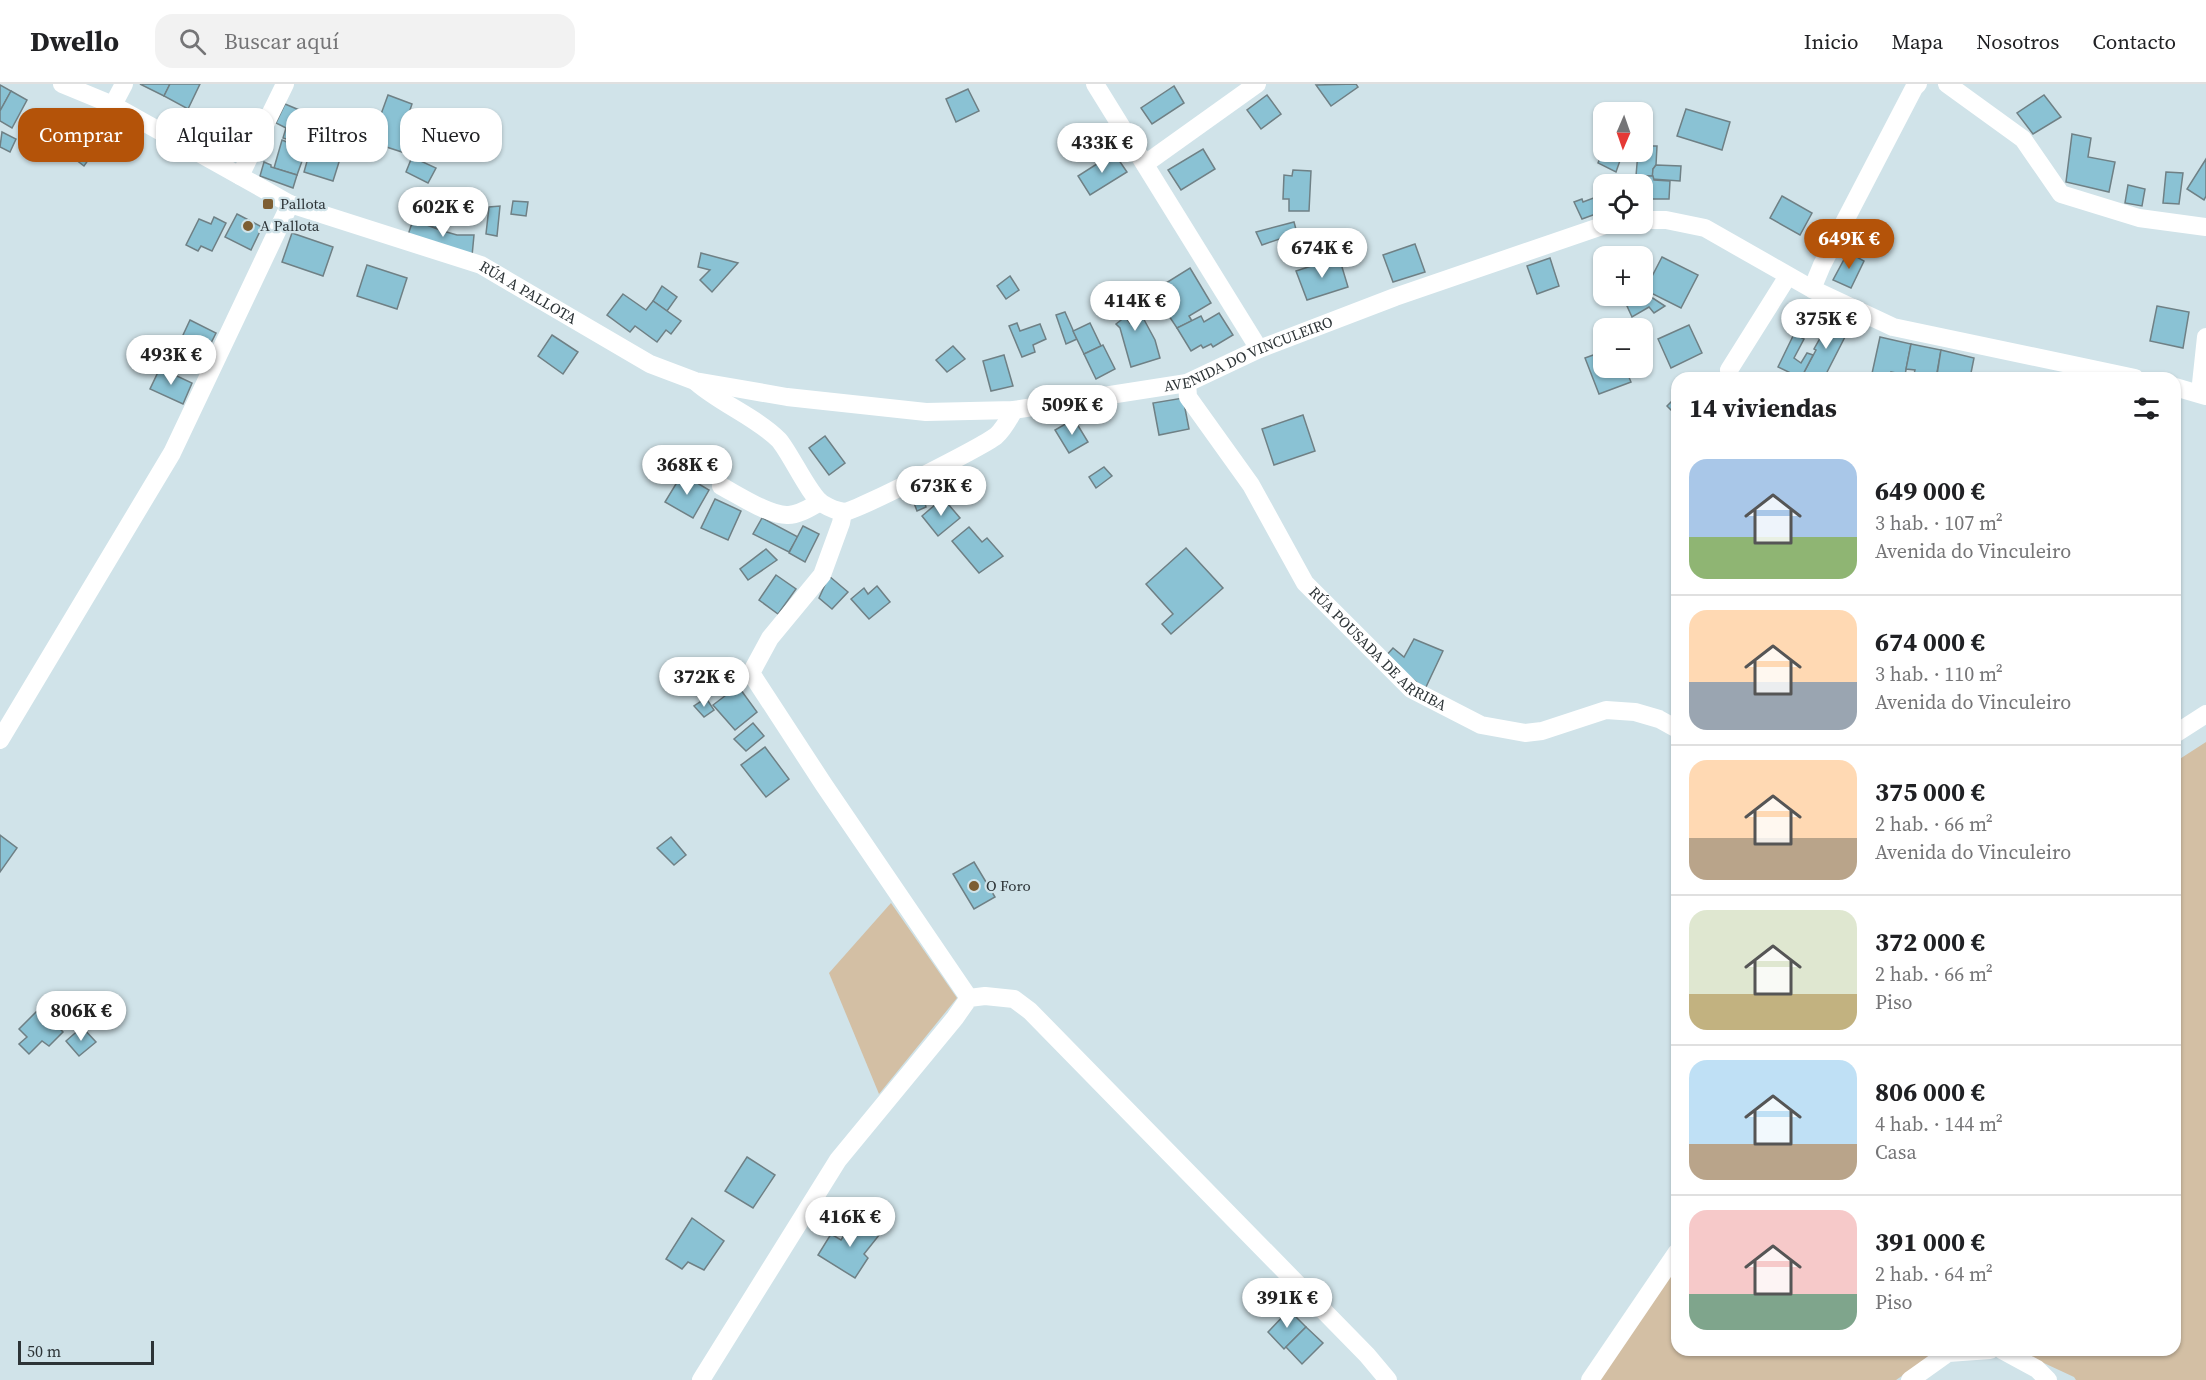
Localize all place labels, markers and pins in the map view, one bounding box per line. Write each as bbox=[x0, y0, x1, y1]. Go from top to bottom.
pin: 433K € bbox=[1053, 123, 1151, 174]
pin: 602K € bbox=[394, 187, 492, 238]
place label: Pallota bbox=[280, 193, 326, 214]
marker: Pallota bbox=[261, 197, 275, 211]
place label: A Pallota bbox=[260, 215, 320, 236]
marker: A Pallota bbox=[241, 219, 255, 233]
pin: 649K € bbox=[1800, 219, 1898, 270]
pin: 674K € bbox=[1273, 228, 1371, 279]
pin: 414K € bbox=[1086, 281, 1184, 332]
pin: 375K € bbox=[1777, 299, 1875, 350]
pin: 493K € bbox=[122, 335, 220, 386]
pin: 509K € bbox=[1023, 385, 1121, 436]
pin: 368K € bbox=[638, 445, 736, 496]
pin: 673K € bbox=[892, 466, 990, 517]
pin: 372K € bbox=[655, 657, 753, 708]
place label: O Foro bbox=[986, 875, 1031, 896]
marker: O Foro bbox=[967, 879, 981, 893]
pin: 806K € bbox=[32, 991, 130, 1042]
pin: 416K € bbox=[801, 1197, 899, 1248]
pin: 391K € bbox=[1238, 1278, 1336, 1329]

